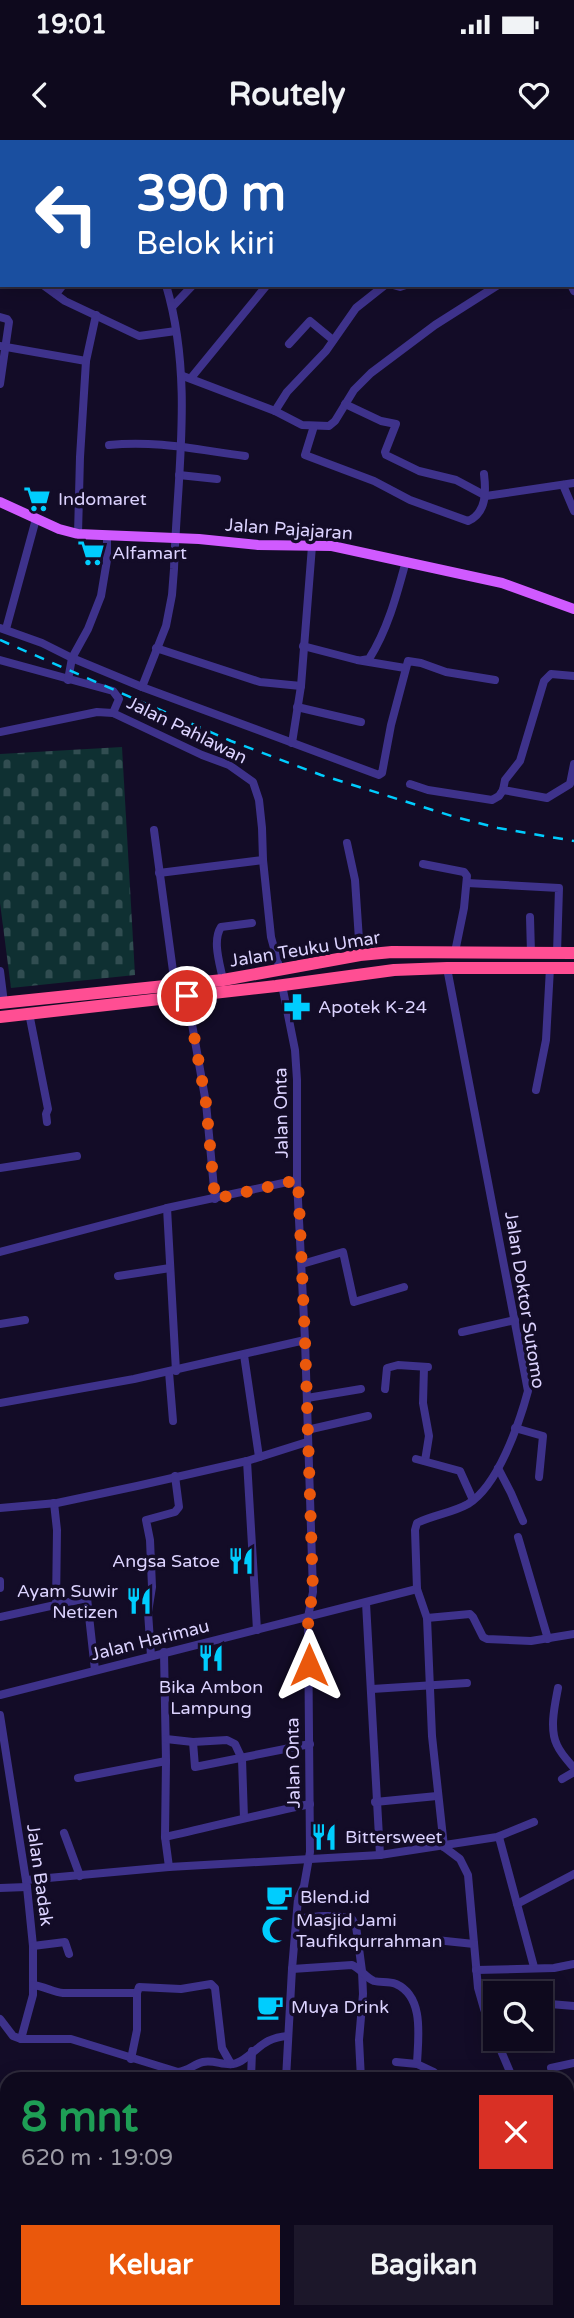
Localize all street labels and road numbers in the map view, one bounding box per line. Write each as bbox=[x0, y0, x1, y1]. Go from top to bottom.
street label: Jalan Pajajaran bbox=[224, 514, 354, 544]
street label: Jalan Pahlawan bbox=[123, 691, 251, 769]
street label: Jalan Teuku Umar bbox=[228, 926, 382, 972]
street label: Jalan Onta bbox=[269, 1067, 293, 1159]
street label: Jalan Doktor Sutomo bbox=[500, 1210, 550, 1390]
street label: Jalan Harimau bbox=[88, 1615, 212, 1665]
street label: Jalan Onta bbox=[281, 1717, 305, 1809]
street label: Jalan Badak bbox=[22, 1823, 58, 1928]

